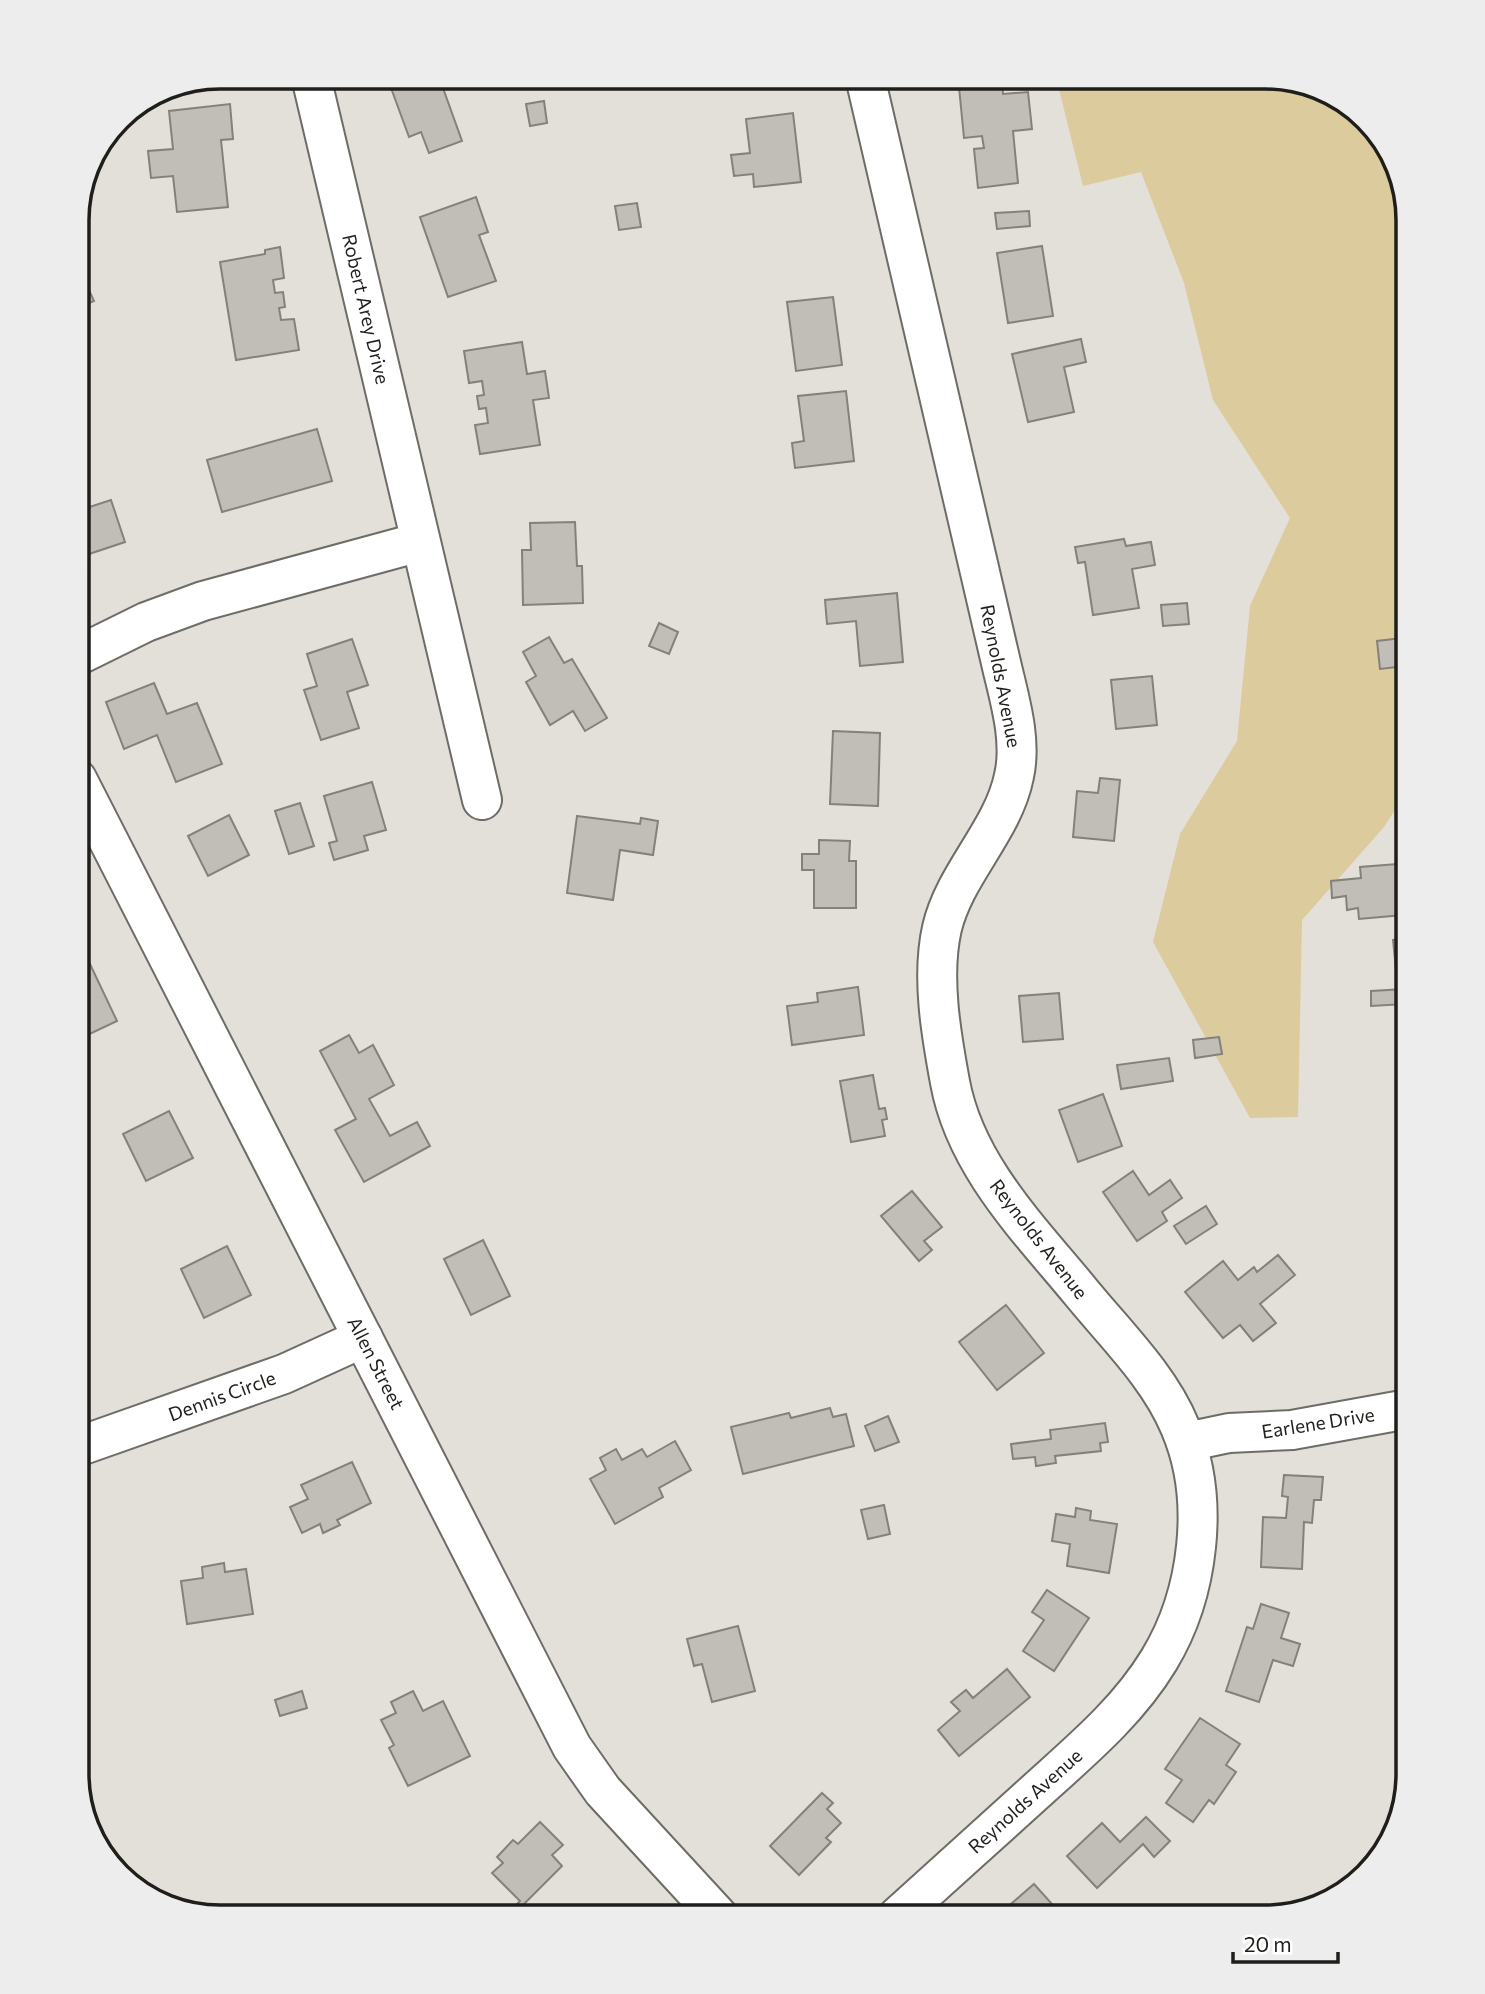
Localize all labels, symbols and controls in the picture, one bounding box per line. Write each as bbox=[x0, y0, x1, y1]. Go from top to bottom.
street label: Robert Arey Drive bbox=[338, 232, 395, 386]
street label: Reynolds Avenue bbox=[976, 602, 1027, 749]
street label: Reynolds Avenue bbox=[986, 1174, 1093, 1303]
street label: Allen Street bbox=[343, 1313, 410, 1413]
street label: Dennis Circle bbox=[165, 1366, 279, 1426]
street label: Earlene Drive bbox=[1260, 1402, 1376, 1443]
street label: Reynolds Avenue bbox=[963, 1743, 1086, 1858]
scale bar bbox=[1233, 1920, 1338, 1964]
text: 20 m bbox=[1244, 1931, 1292, 1956]

